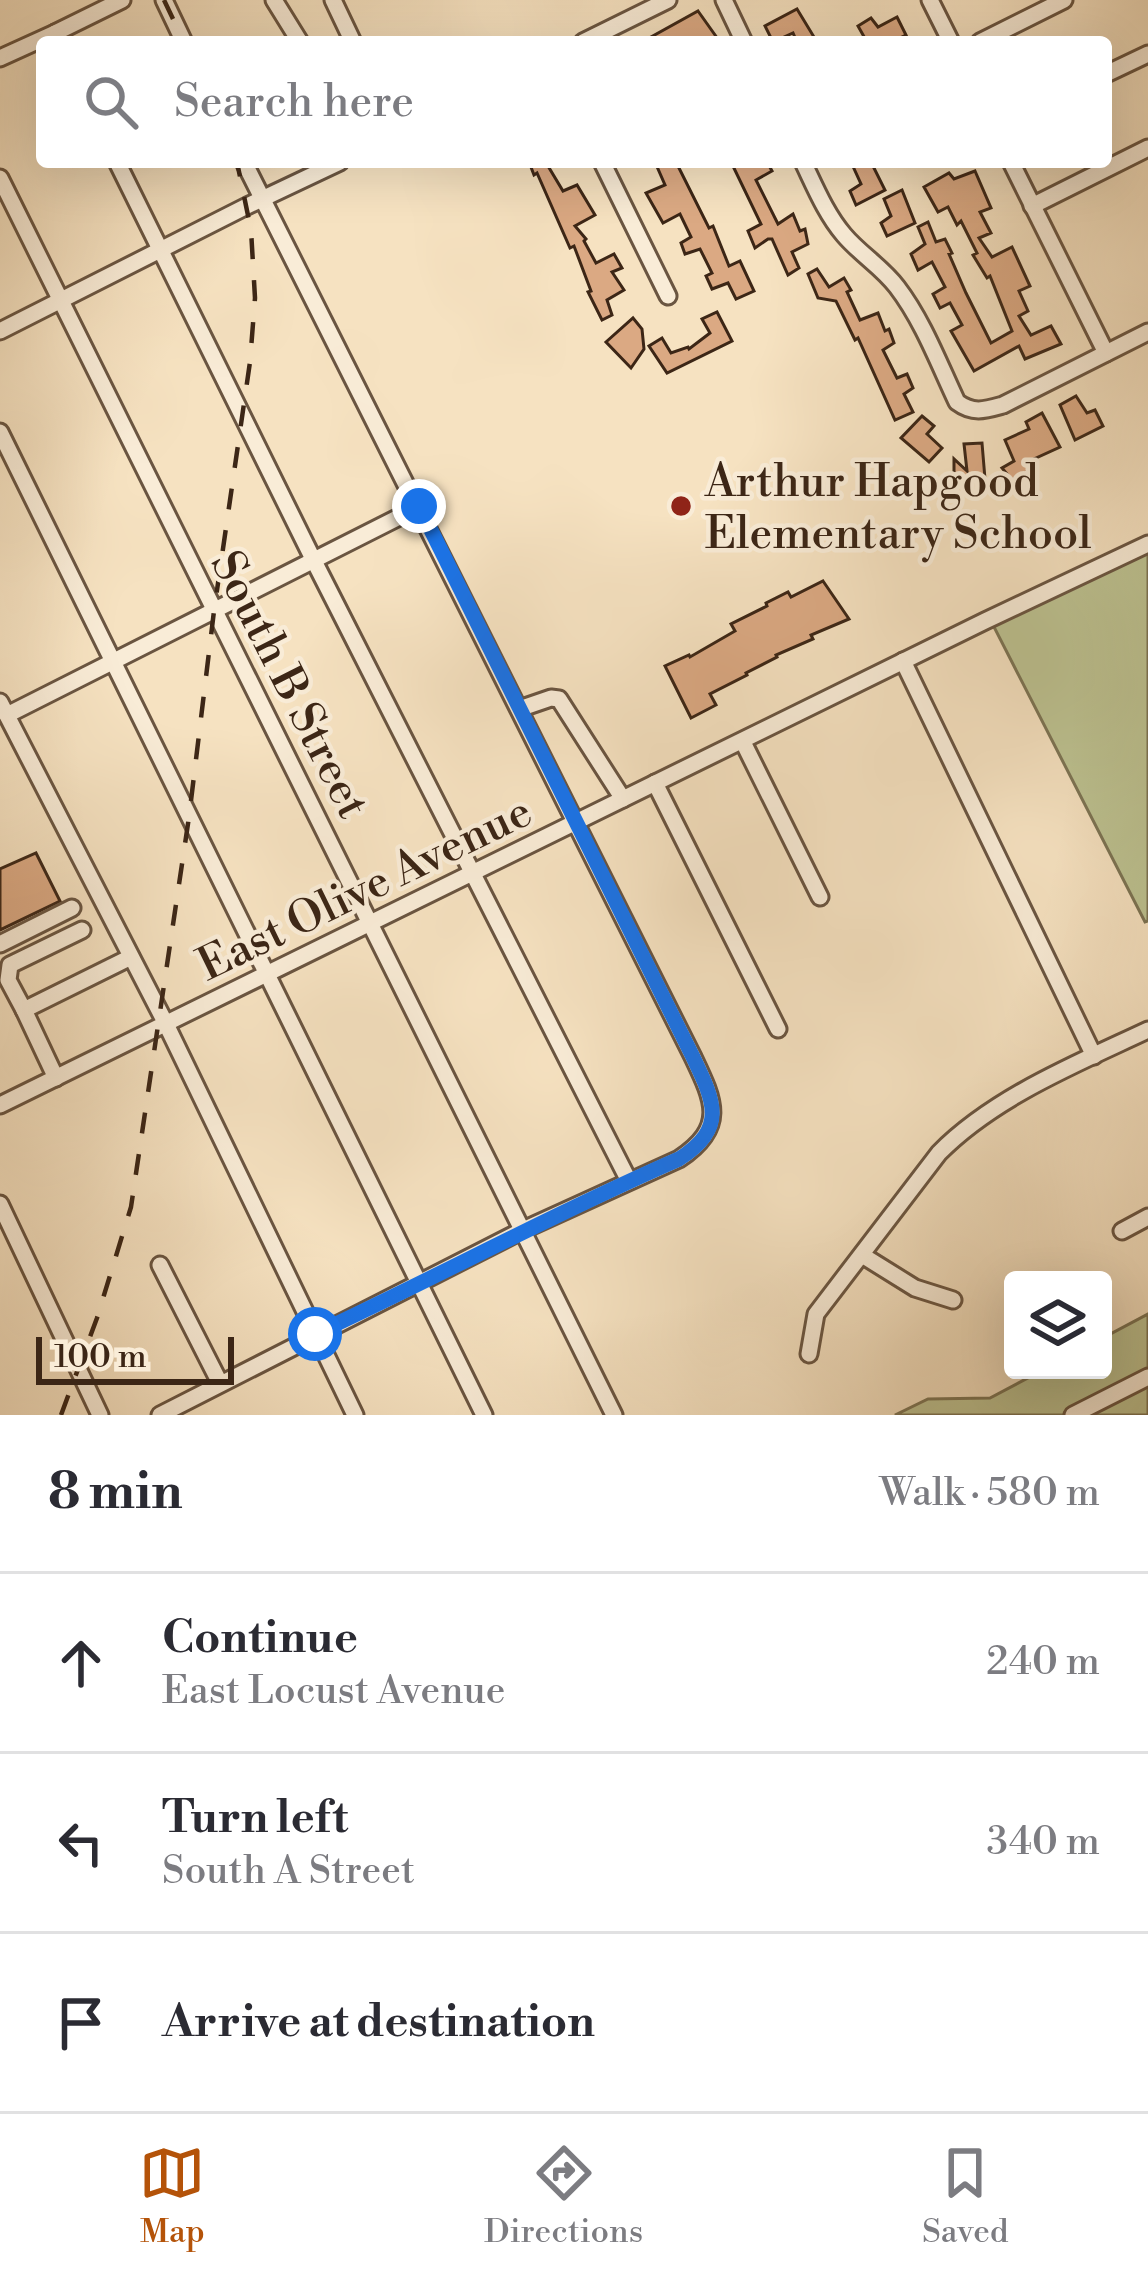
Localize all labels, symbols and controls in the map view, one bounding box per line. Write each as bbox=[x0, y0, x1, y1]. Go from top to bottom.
search box bbox=[36, 36, 1112, 168]
icon: search bbox=[78, 69, 144, 135]
text: Search here bbox=[174, 74, 414, 131]
place label: Arthur Hapgood Elementary School bbox=[704, 454, 1092, 563]
route end bbox=[392, 479, 446, 533]
marker: Arthur Hapgood Elementary School bbox=[668, 493, 694, 519]
street label: South B Street bbox=[197, 542, 381, 828]
street label: East Olive Avenue bbox=[189, 784, 541, 995]
map controls bbox=[1004, 1271, 1112, 1379]
button: layers bbox=[1004, 1271, 1112, 1379]
route start bbox=[288, 1307, 342, 1361]
scale bar bbox=[36, 1331, 234, 1384]
text: 100 m bbox=[54, 1337, 147, 1378]
text: 8 min bbox=[48, 1461, 183, 1525]
text: Walk · 580 m bbox=[879, 1469, 1100, 1518]
text: Continue bbox=[162, 1610, 358, 1667]
icon: ahead bbox=[48, 1630, 114, 1696]
text: 240 m bbox=[986, 1638, 1100, 1687]
text: East Locust Avenue bbox=[162, 1667, 505, 1716]
text: Turn left bbox=[162, 1790, 348, 1847]
icon: left bbox=[48, 1810, 114, 1876]
text: 340 m bbox=[987, 1818, 1100, 1867]
text: South A Street bbox=[162, 1847, 415, 1896]
icon: arrive bbox=[48, 1990, 114, 2056]
text: Arrive at destination bbox=[162, 1994, 595, 2051]
tab: Map bbox=[139, 2140, 205, 2253]
tab: Directions bbox=[484, 2140, 643, 2253]
tab: Saved bbox=[922, 2140, 1009, 2253]

